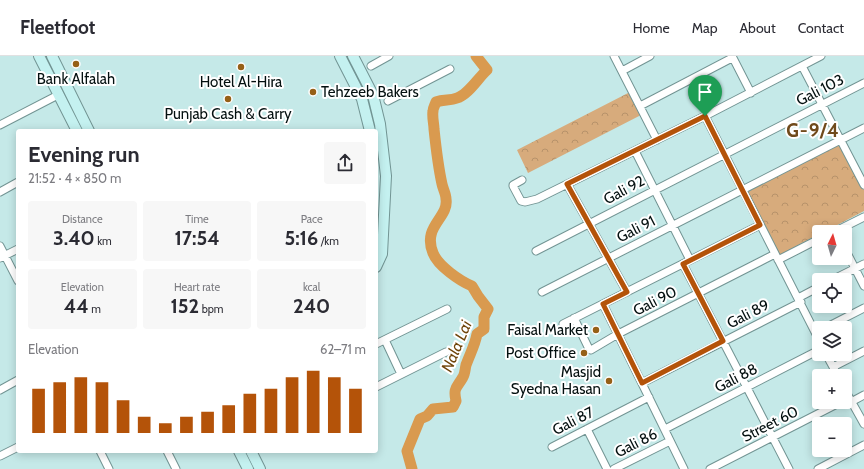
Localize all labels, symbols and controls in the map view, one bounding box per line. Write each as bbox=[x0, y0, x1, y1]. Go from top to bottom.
text: Fleetfoot bbox=[20, 16, 95, 39]
text: Home bbox=[633, 19, 670, 37]
text: Map bbox=[692, 19, 717, 37]
text: About bbox=[739, 19, 776, 37]
text: Contact bbox=[798, 19, 844, 37]
marker: Bank Alfalah bbox=[71, 59, 81, 69]
marker: Hotel Al-Hira bbox=[236, 62, 246, 72]
place label: Bank Alfalah bbox=[37, 70, 115, 88]
street label: Gali 103 bbox=[793, 70, 847, 110]
place label: Hotel Al-Hira bbox=[200, 73, 283, 91]
pin bbox=[688, 75, 722, 116]
icon: arrive bbox=[694, 81, 716, 103]
place label: Tehzeeb Bakers bbox=[321, 83, 419, 101]
marker: Tehzeeb Bakers bbox=[308, 87, 318, 97]
marker: Punjab Cash & Carry bbox=[223, 94, 233, 104]
place label: Punjab Cash & Carry bbox=[164, 105, 292, 123]
district label: G-9/4 bbox=[786, 119, 840, 142]
text: Evening run bbox=[28, 141, 140, 168]
button: share bbox=[324, 142, 366, 184]
text: 21:52 · 4 × 850 m bbox=[28, 170, 122, 186]
street label: Gali 92 bbox=[600, 172, 648, 208]
text: Distance bbox=[62, 212, 103, 226]
text: Time bbox=[185, 212, 209, 226]
text: Pace bbox=[301, 212, 323, 226]
street label: Gali 91 bbox=[614, 212, 658, 246]
north arrow bbox=[812, 225, 852, 265]
map controls bbox=[812, 225, 852, 457]
text: 3.40 bbox=[53, 226, 95, 250]
text: 17:54 bbox=[174, 226, 220, 250]
text: 5:16 bbox=[284, 226, 318, 250]
text: km bbox=[95, 234, 112, 248]
text: /km bbox=[318, 234, 339, 248]
button: locate bbox=[812, 273, 852, 313]
text: Elevation bbox=[61, 280, 104, 294]
text: Heart rate bbox=[174, 280, 220, 294]
text: kcal bbox=[303, 280, 320, 294]
street label: Gali 90 bbox=[630, 282, 680, 320]
text: 44 bbox=[64, 294, 89, 318]
text: 152 bbox=[170, 294, 199, 318]
text: 240 bbox=[293, 294, 330, 318]
street label: Gali 89 bbox=[724, 296, 772, 332]
text: m bbox=[89, 302, 101, 316]
text: bpm bbox=[199, 302, 224, 316]
water label: Nala Lai bbox=[437, 317, 476, 375]
place label: Faisal Market bbox=[507, 321, 588, 339]
button: layers bbox=[812, 321, 852, 361]
marker: Faisal Market bbox=[591, 325, 601, 335]
text: Elevation bbox=[28, 341, 79, 357]
text: 62–71 m bbox=[320, 341, 366, 357]
place label: Post Office bbox=[506, 344, 576, 362]
marker: Post Office bbox=[579, 348, 589, 358]
street label: Gali 88 bbox=[712, 360, 760, 396]
place label: Masjid Syedna Hasan bbox=[511, 363, 601, 398]
button: + bbox=[812, 369, 852, 409]
marker: Masjid Syedna Hasan bbox=[604, 376, 614, 386]
street label: Street 60 bbox=[739, 402, 801, 446]
street label: Gali 87 bbox=[549, 403, 597, 439]
button: − bbox=[812, 417, 852, 457]
street label: Gali 86 bbox=[612, 425, 660, 461]

